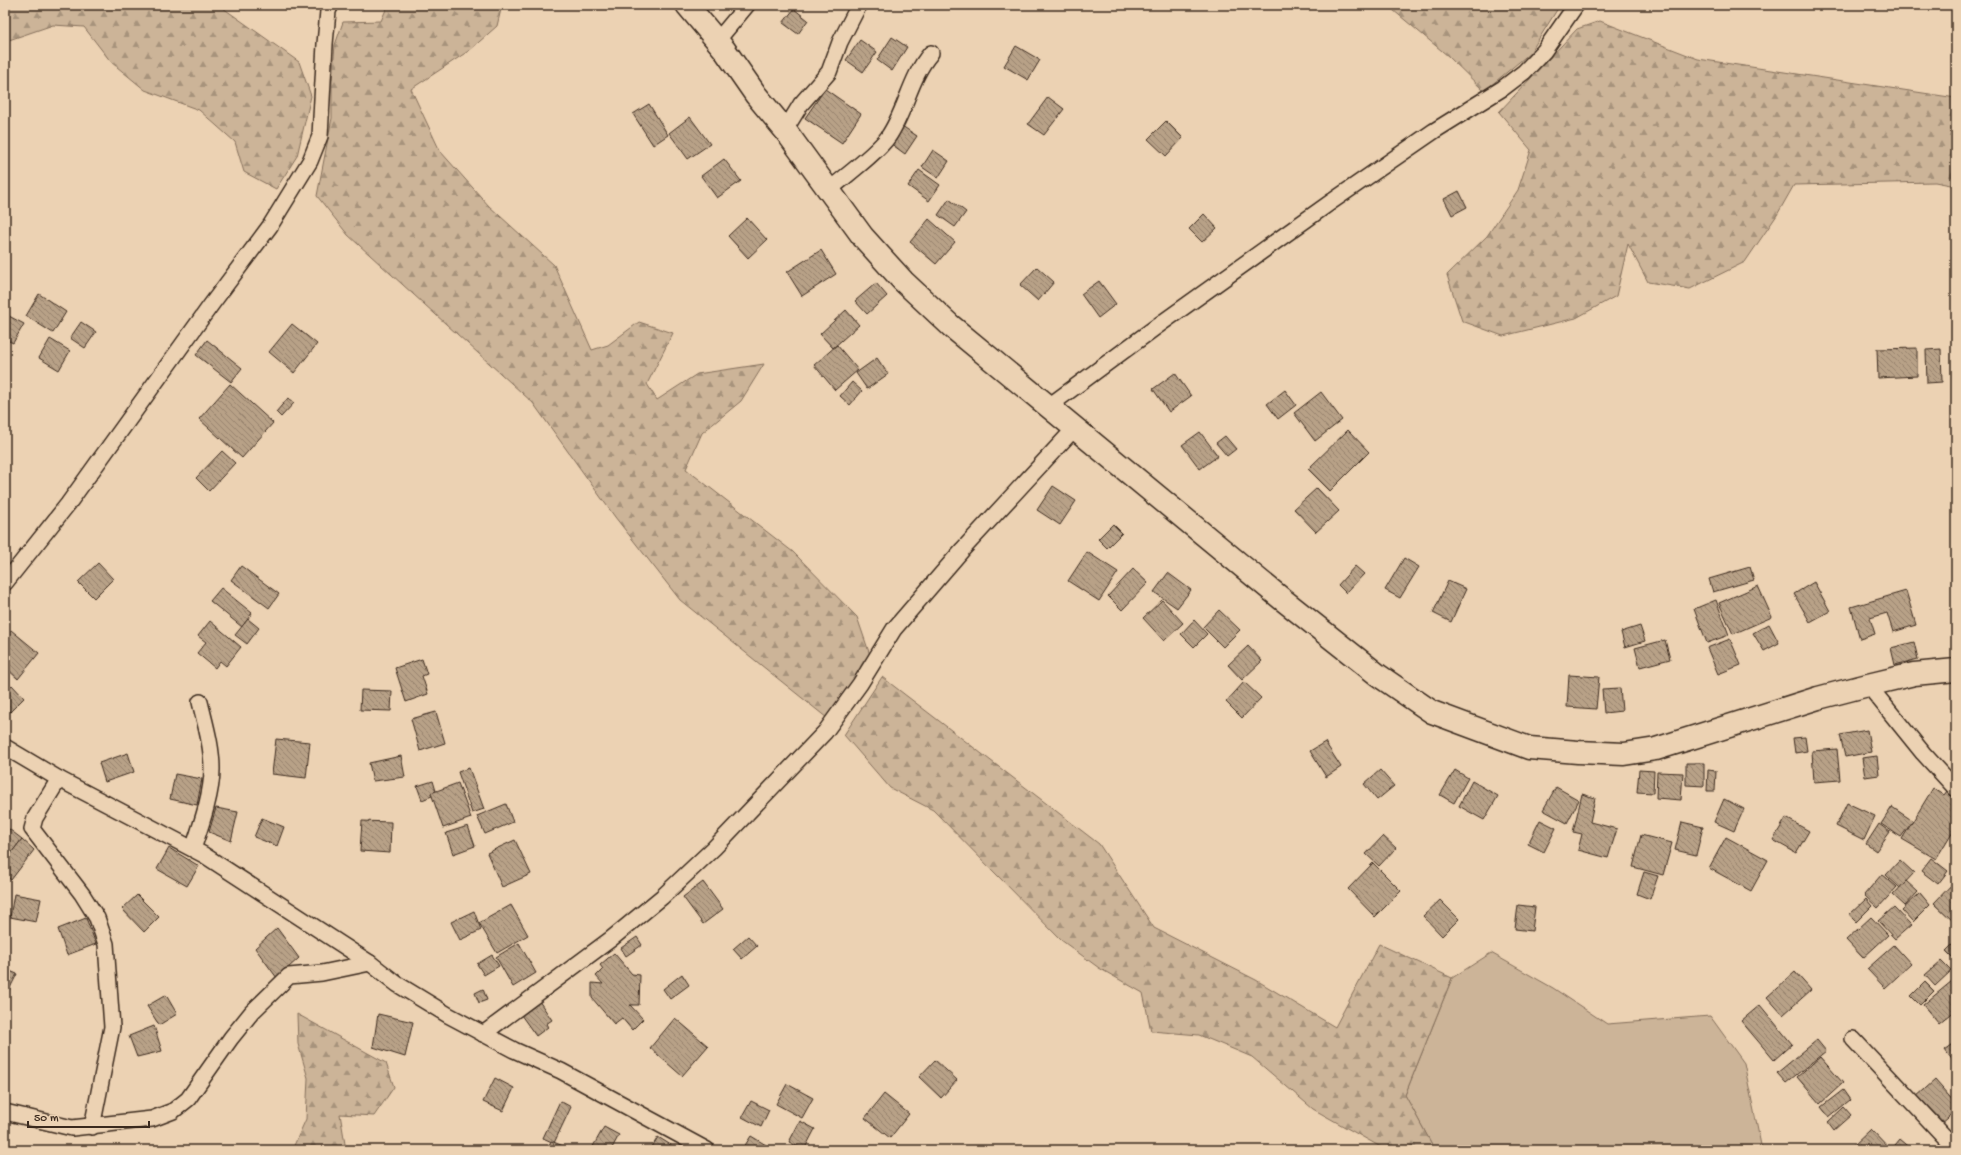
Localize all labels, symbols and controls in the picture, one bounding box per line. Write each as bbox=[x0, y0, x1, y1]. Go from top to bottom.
scale bar bbox=[28, 1103, 149, 1129]
text: 50 m bbox=[34, 1112, 59, 1126]

